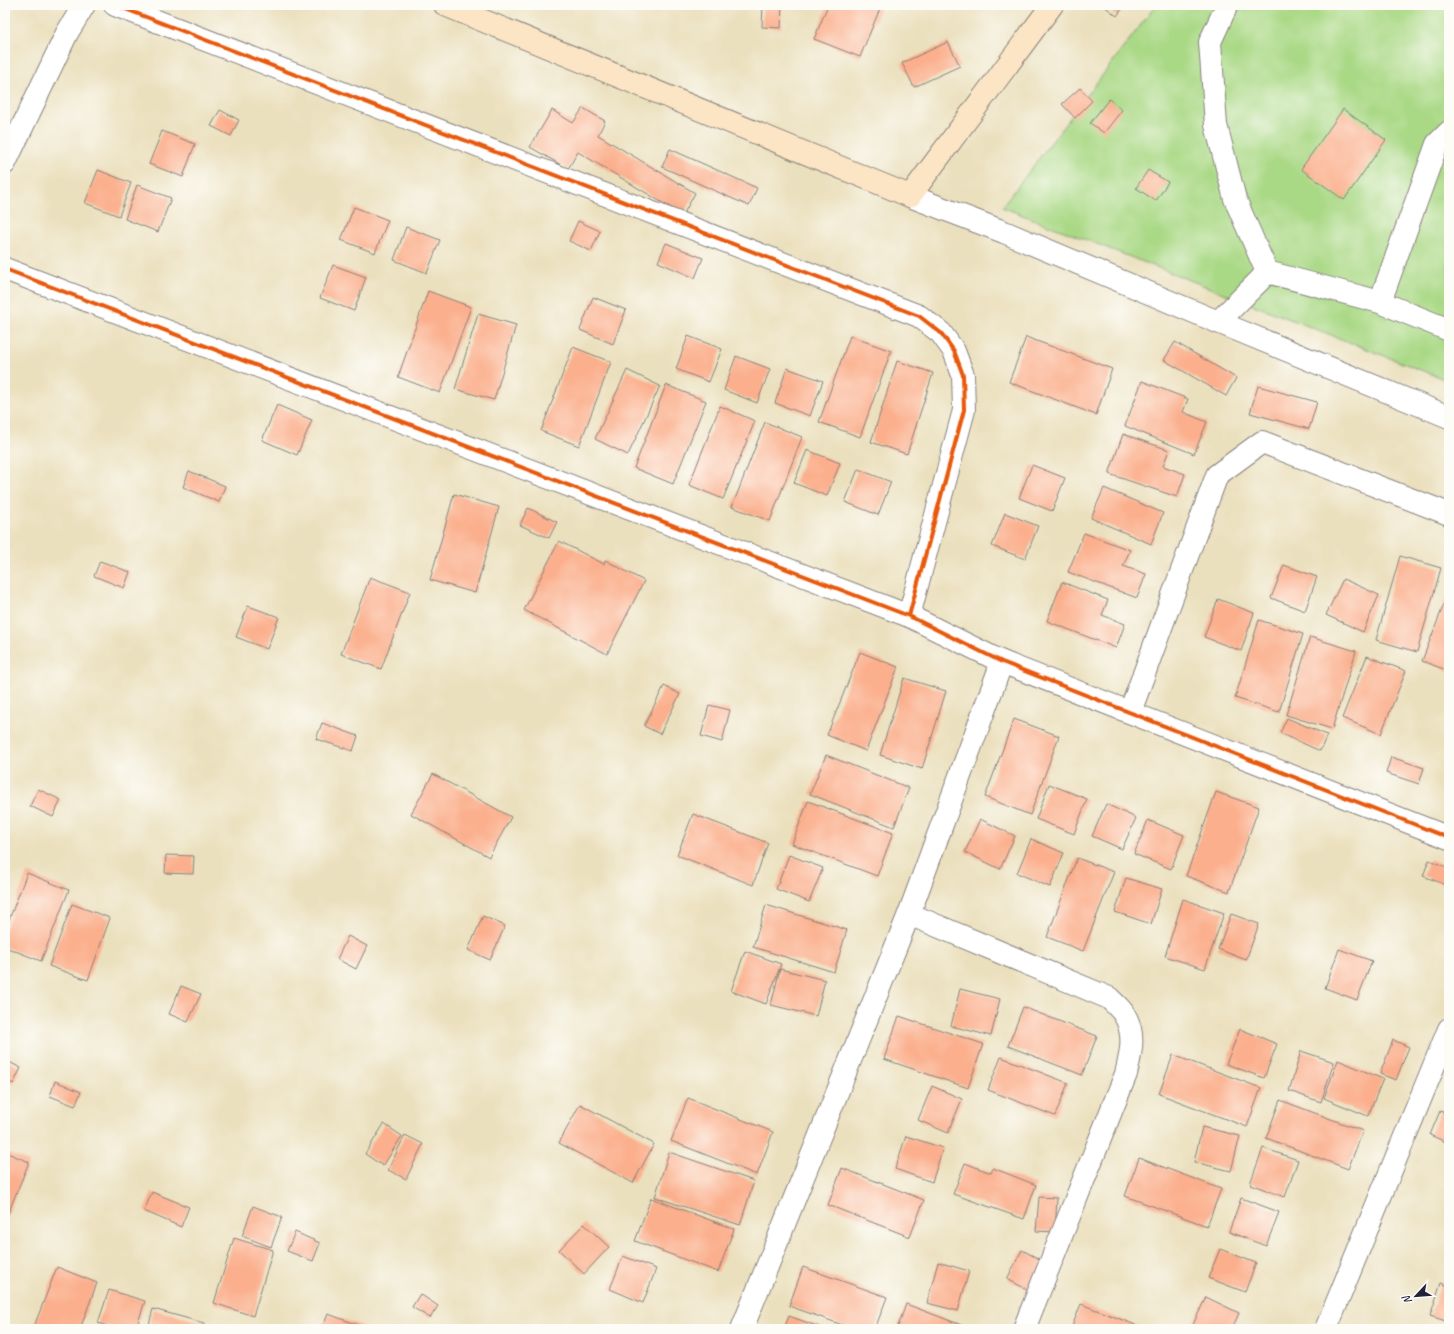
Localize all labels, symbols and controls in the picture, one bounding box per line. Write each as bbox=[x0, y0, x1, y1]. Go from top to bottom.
north arrow bbox=[1396, 1276, 1436, 1316]
text: N bbox=[1398, 1292, 1415, 1307]

